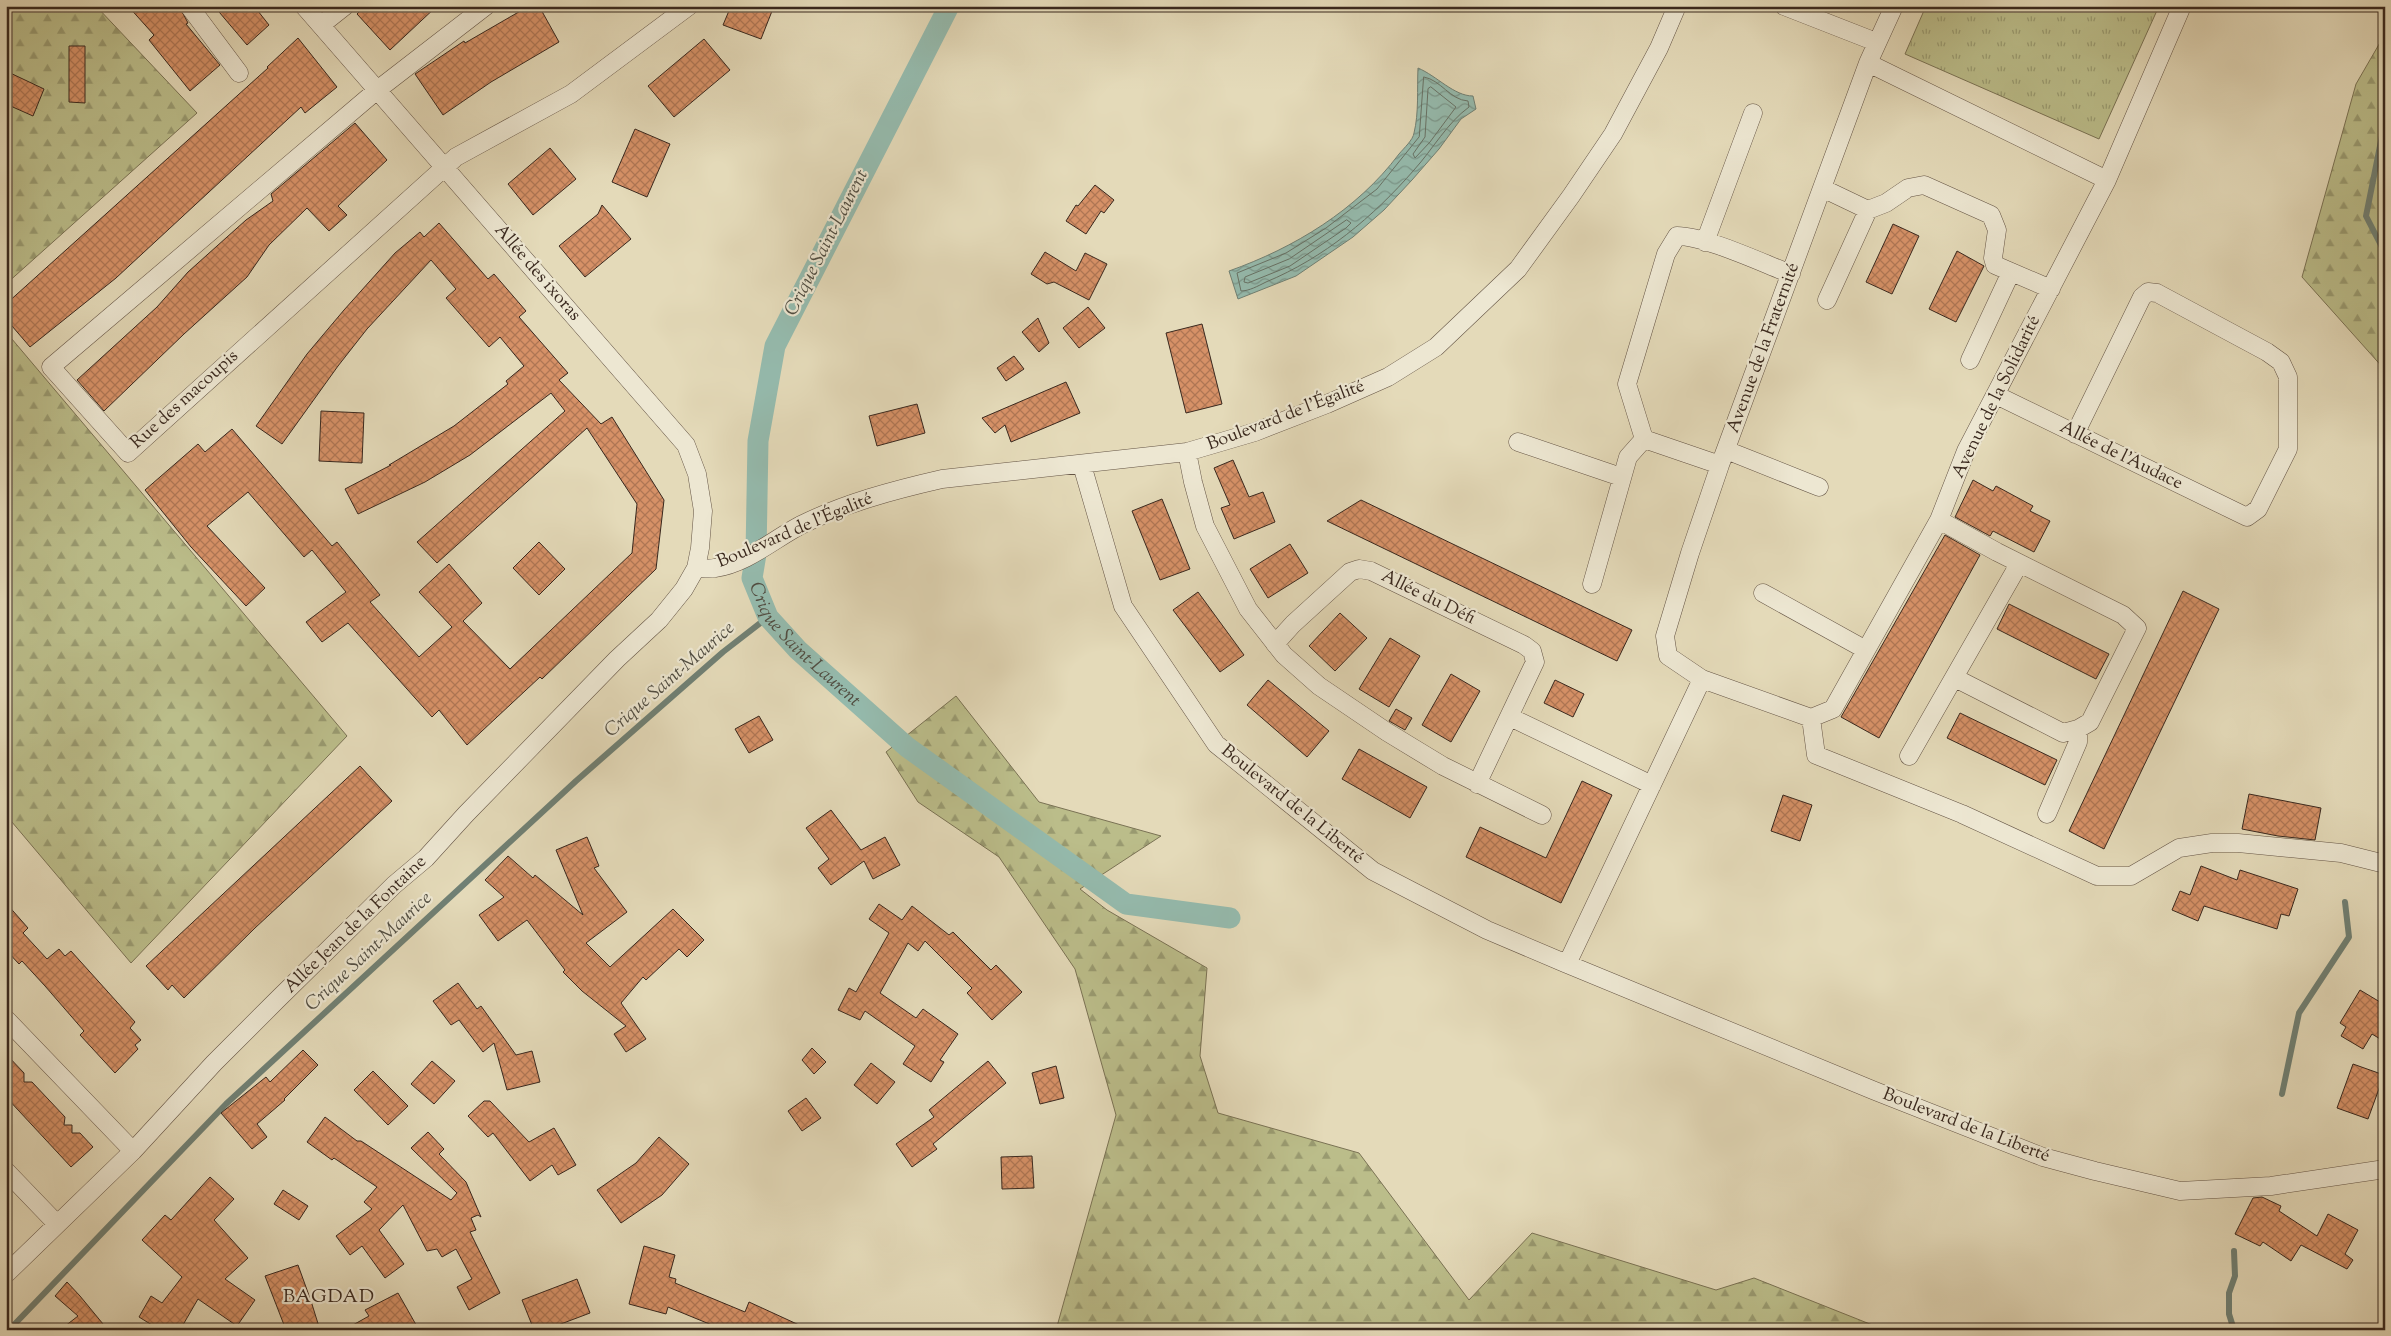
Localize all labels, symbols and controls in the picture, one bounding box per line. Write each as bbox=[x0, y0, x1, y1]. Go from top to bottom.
water label: Crique Saint-Laurent bbox=[778, 165, 876, 321]
street label: Allée des ixoras bbox=[487, 219, 587, 327]
street label: Avenue de la Fraternité bbox=[1721, 259, 1807, 437]
street label: Avenue de la Solidarité bbox=[1946, 311, 2048, 483]
street label: Rue des macoupis bbox=[125, 344, 245, 456]
street label: Boulevard de l'Égalité bbox=[1203, 374, 1369, 458]
street label: Allée de l'Audace bbox=[2055, 415, 2187, 497]
street label: Boulevard de l'Égalité bbox=[713, 486, 877, 576]
street label: Allée du Défi bbox=[1377, 564, 1480, 632]
water label: Crique Saint-Laurent bbox=[742, 578, 867, 714]
water label: Crique Saint-Maurice bbox=[599, 616, 741, 744]
street label: Boulevard de la Liberté bbox=[1215, 739, 1369, 871]
street label: Allée Jean de la Fontaine bbox=[279, 850, 433, 1000]
water label: Crique Saint-Maurice bbox=[300, 886, 439, 1018]
street label: Boulevard de la Liberté bbox=[1879, 1082, 2053, 1170]
district label: BAGDAD bbox=[283, 1284, 375, 1311]

